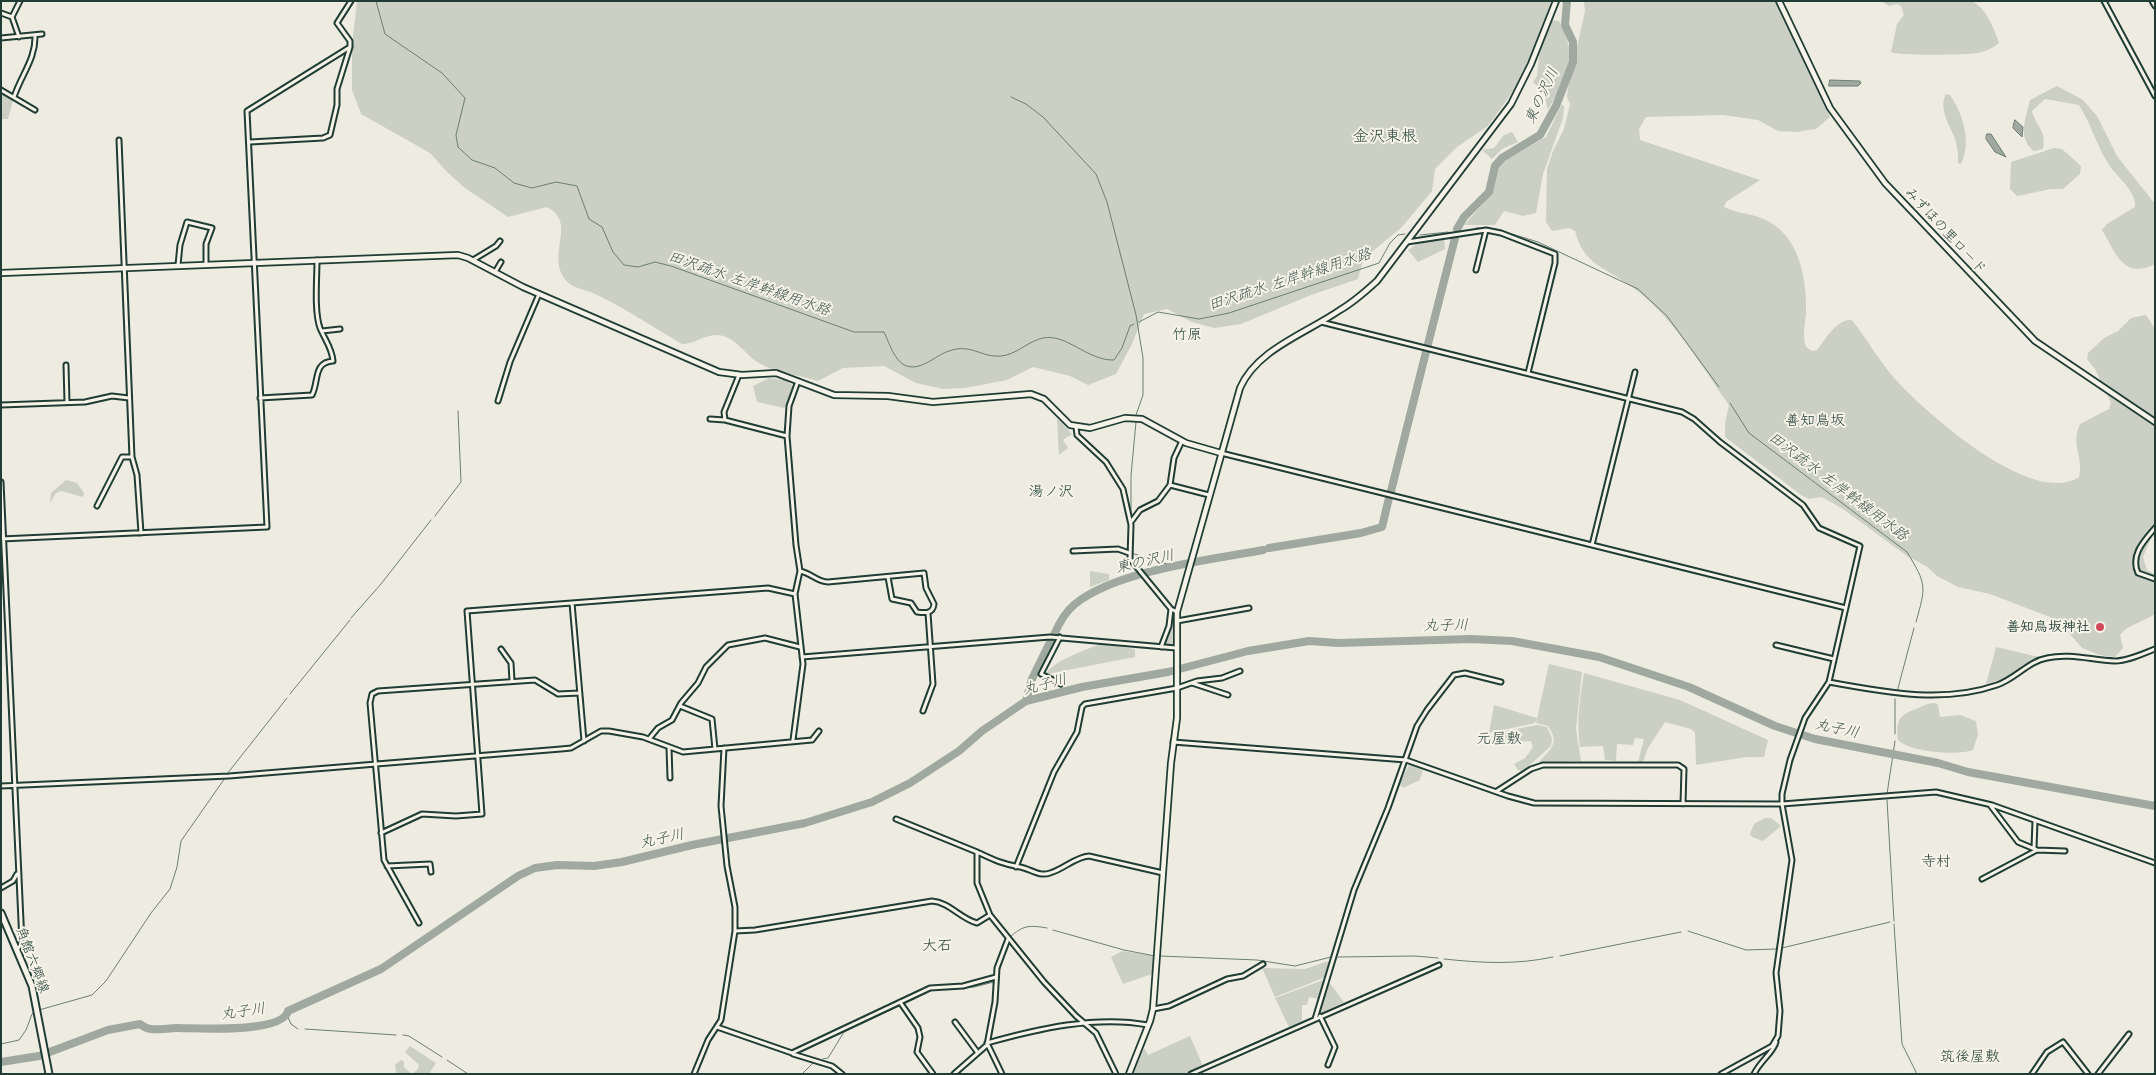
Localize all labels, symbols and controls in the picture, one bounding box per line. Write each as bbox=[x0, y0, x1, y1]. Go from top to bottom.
water label: 東の沢川 bbox=[1521, 65, 1563, 127]
district label: 金沢東根 bbox=[1353, 127, 1417, 147]
street label: みずほの里ロード bbox=[1901, 184, 1989, 278]
water label: 田沢疏水 左岸幹線用水路 bbox=[1206, 245, 1374, 315]
water label: 田沢疏水 左岸幹線用水路 bbox=[666, 248, 832, 320]
district label: 竹原 bbox=[1172, 326, 1202, 344]
district label: 善知鳥坂 bbox=[1785, 412, 1845, 430]
water label: 田沢疏水 左岸幹線用水路 bbox=[1765, 429, 1911, 545]
district label: 湯ノ沢 bbox=[1029, 483, 1073, 501]
water label: 東の沢川 bbox=[1114, 546, 1176, 578]
water label: 丸子川 bbox=[1423, 617, 1469, 635]
place label: 善知鳥坂神社 bbox=[2006, 619, 2090, 635]
marker: 善知鳥坂神社 bbox=[2094, 621, 2106, 633]
water label: 丸子川 bbox=[1021, 670, 1069, 700]
water label: 丸子川 bbox=[1813, 716, 1861, 742]
district label: 元屋敷 bbox=[1477, 730, 1521, 748]
water label: 丸子川 bbox=[638, 826, 686, 852]
district label: 寺村 bbox=[1921, 853, 1951, 871]
street label: 角館六郷線 bbox=[12, 924, 52, 996]
district label: 大石 bbox=[922, 937, 952, 955]
water label: 丸子川 bbox=[219, 1000, 267, 1024]
district label: 筑後屋敷 bbox=[1940, 1048, 2000, 1066]

